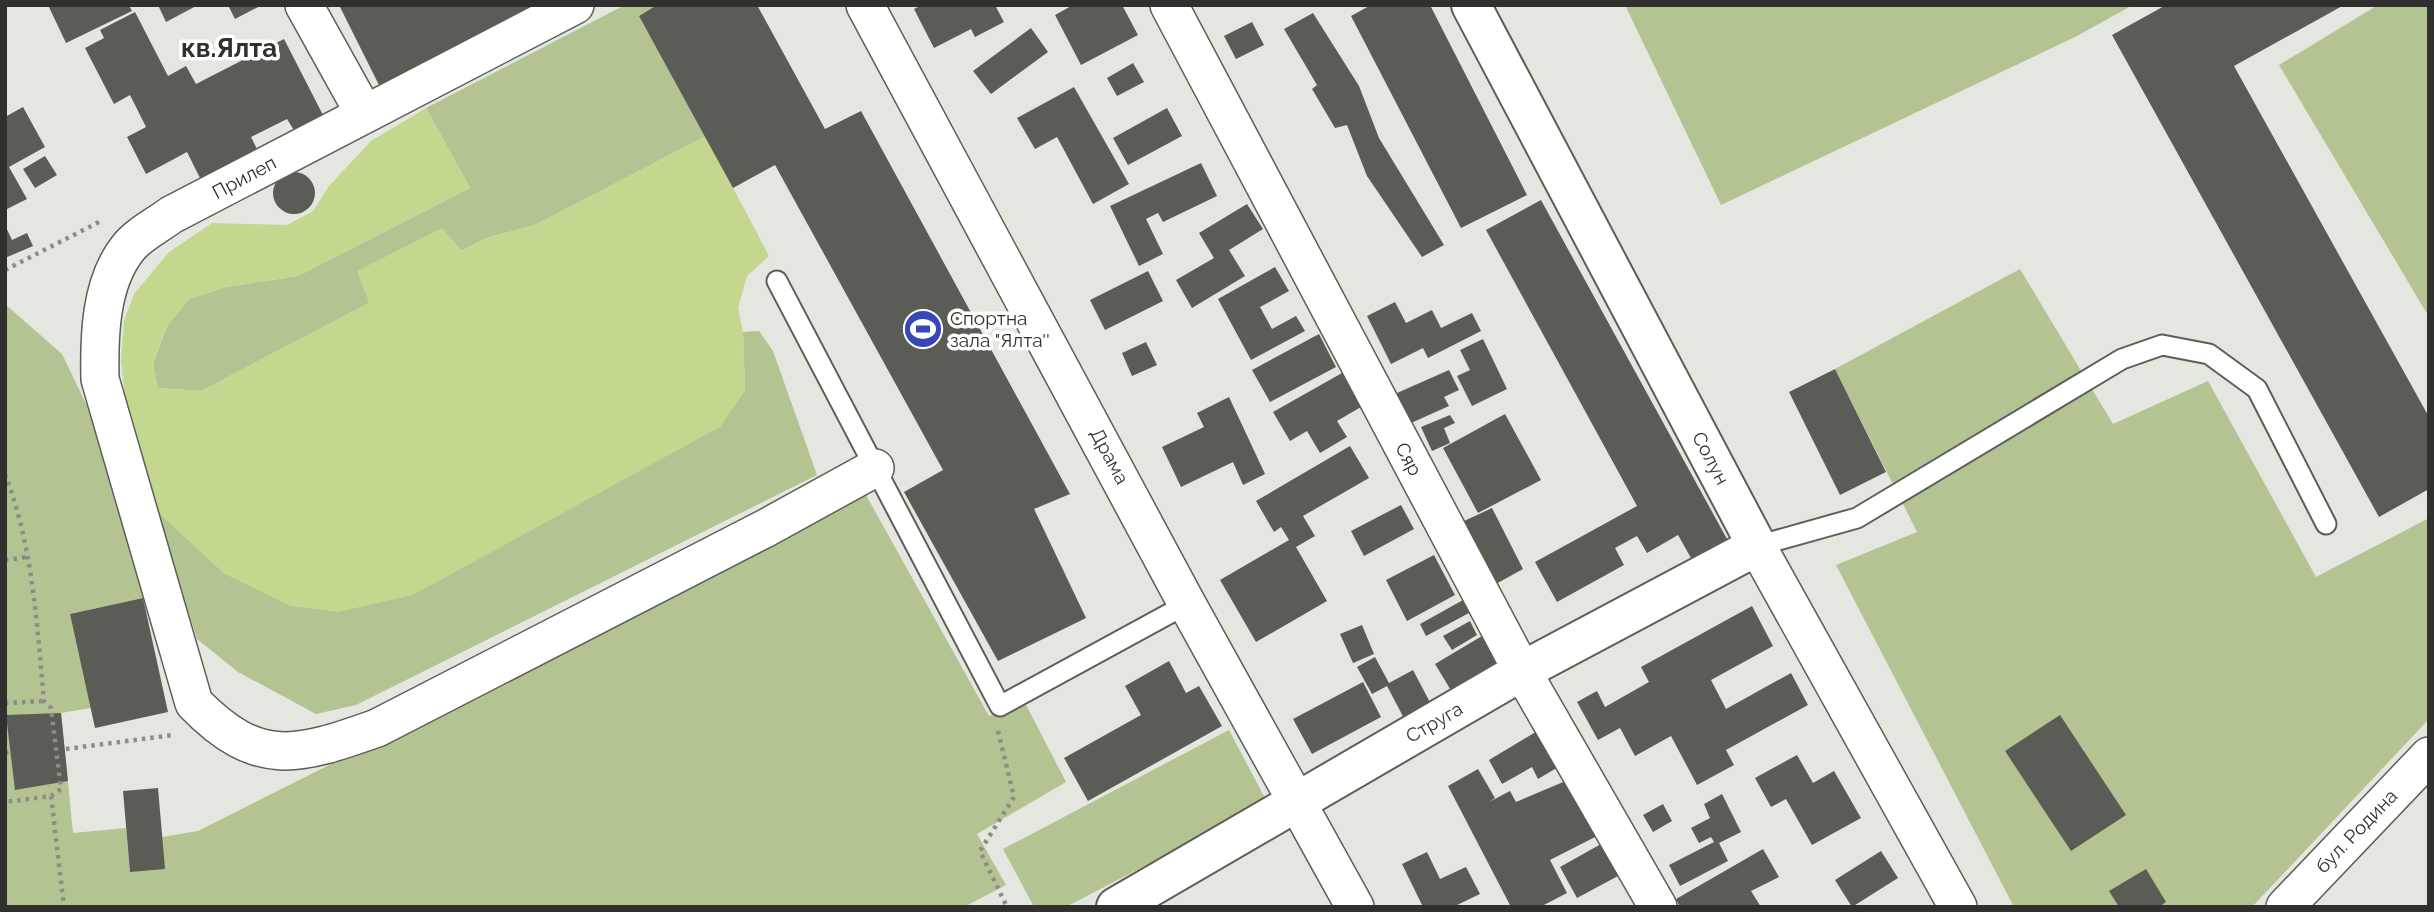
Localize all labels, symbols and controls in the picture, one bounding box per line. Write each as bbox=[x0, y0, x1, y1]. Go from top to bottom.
district label: кв.Ялта bbox=[181, 33, 277, 63]
street label: Прилеп bbox=[208, 151, 280, 203]
place label: Спортна зала "Ялта'' bbox=[950, 307, 1050, 351]
sports icon: Спортна зала "Ялта'' bbox=[902, 308, 944, 350]
street label: Драма bbox=[1086, 424, 1134, 488]
street label: Солун bbox=[1688, 428, 1734, 488]
street label: Сяр bbox=[1391, 439, 1427, 479]
street label: Струга bbox=[1402, 697, 1466, 747]
street label: бул. Родина bbox=[2311, 785, 2401, 877]

